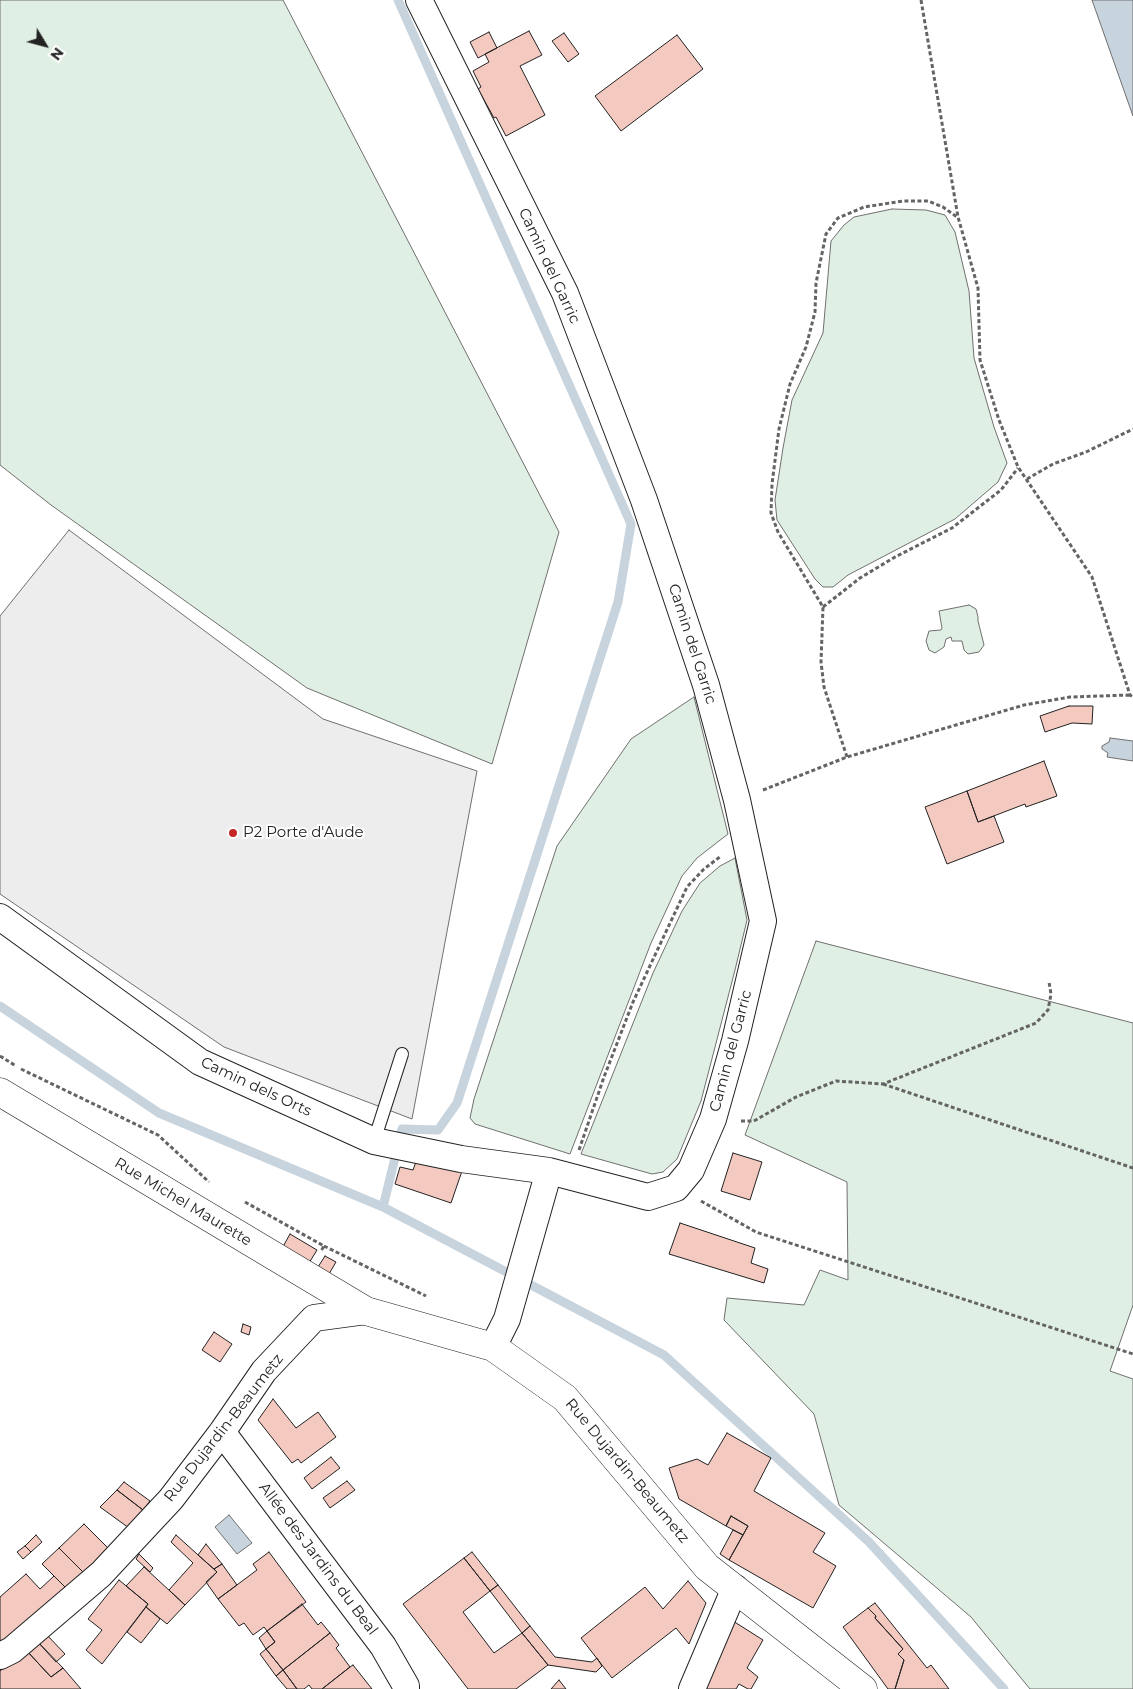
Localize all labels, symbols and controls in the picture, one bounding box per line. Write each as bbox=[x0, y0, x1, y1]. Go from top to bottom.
north arrow bbox=[20, 20, 70, 70]
text: N bbox=[46, 44, 68, 64]
street label: Camin del Garric bbox=[514, 205, 584, 327]
street label: Camin del Garric bbox=[664, 582, 720, 706]
place label: P2 Porte d'Aude bbox=[243, 824, 364, 842]
marker: P2 Porte d'Aude bbox=[227, 827, 239, 839]
street label: Camin del Garric bbox=[706, 988, 756, 1114]
street label: Camin dels Orts bbox=[198, 1053, 314, 1121]
street label: Rue Michel Maurette bbox=[111, 1154, 255, 1250]
street label: Rue Dujardin-Beaumetz bbox=[161, 1350, 287, 1506]
street label: Rue Dujardin-Beaumetz bbox=[561, 1395, 693, 1547]
street label: Allée des Jardins du Beal bbox=[255, 1479, 381, 1639]

